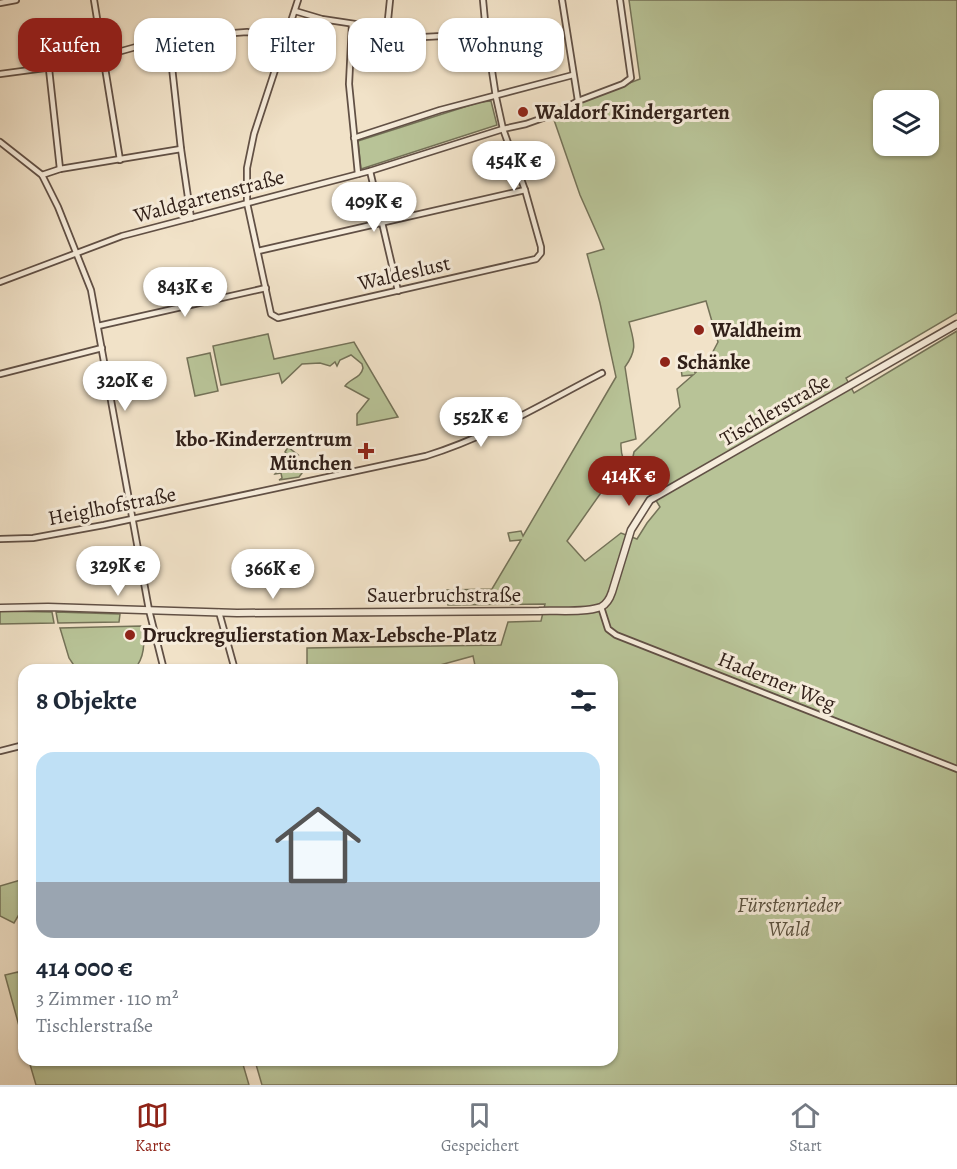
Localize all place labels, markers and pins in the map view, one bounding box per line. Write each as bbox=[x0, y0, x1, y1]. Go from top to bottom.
place label: Waldorf Kindergarten bbox=[534, 98, 730, 126]
marker: Waldorf Kindergarten bbox=[516, 105, 530, 119]
pin: 454K € bbox=[465, 141, 563, 192]
pin: 409K € bbox=[325, 182, 423, 233]
pin: 843K € bbox=[136, 267, 234, 318]
place label: Waldheim bbox=[710, 316, 802, 344]
marker: Waldheim bbox=[692, 323, 706, 337]
place label: Schänke bbox=[677, 348, 751, 376]
marker: Schänke bbox=[658, 355, 672, 369]
pin: 320K € bbox=[76, 361, 174, 412]
pin: 552K € bbox=[432, 397, 530, 448]
place label: kbo-Kinderzentrum München bbox=[176, 425, 352, 477]
marker: kbo-Kinderzentrum München bbox=[357, 442, 375, 460]
pin: 414K € bbox=[580, 456, 678, 507]
pin: 329K € bbox=[69, 546, 167, 597]
pin: 366K € bbox=[224, 549, 322, 600]
place label: Druckregulierstation Max-Lebsche-Platz bbox=[142, 621, 497, 649]
marker: Druckregulierstation Max-Lebsche-Platz bbox=[123, 628, 137, 642]

